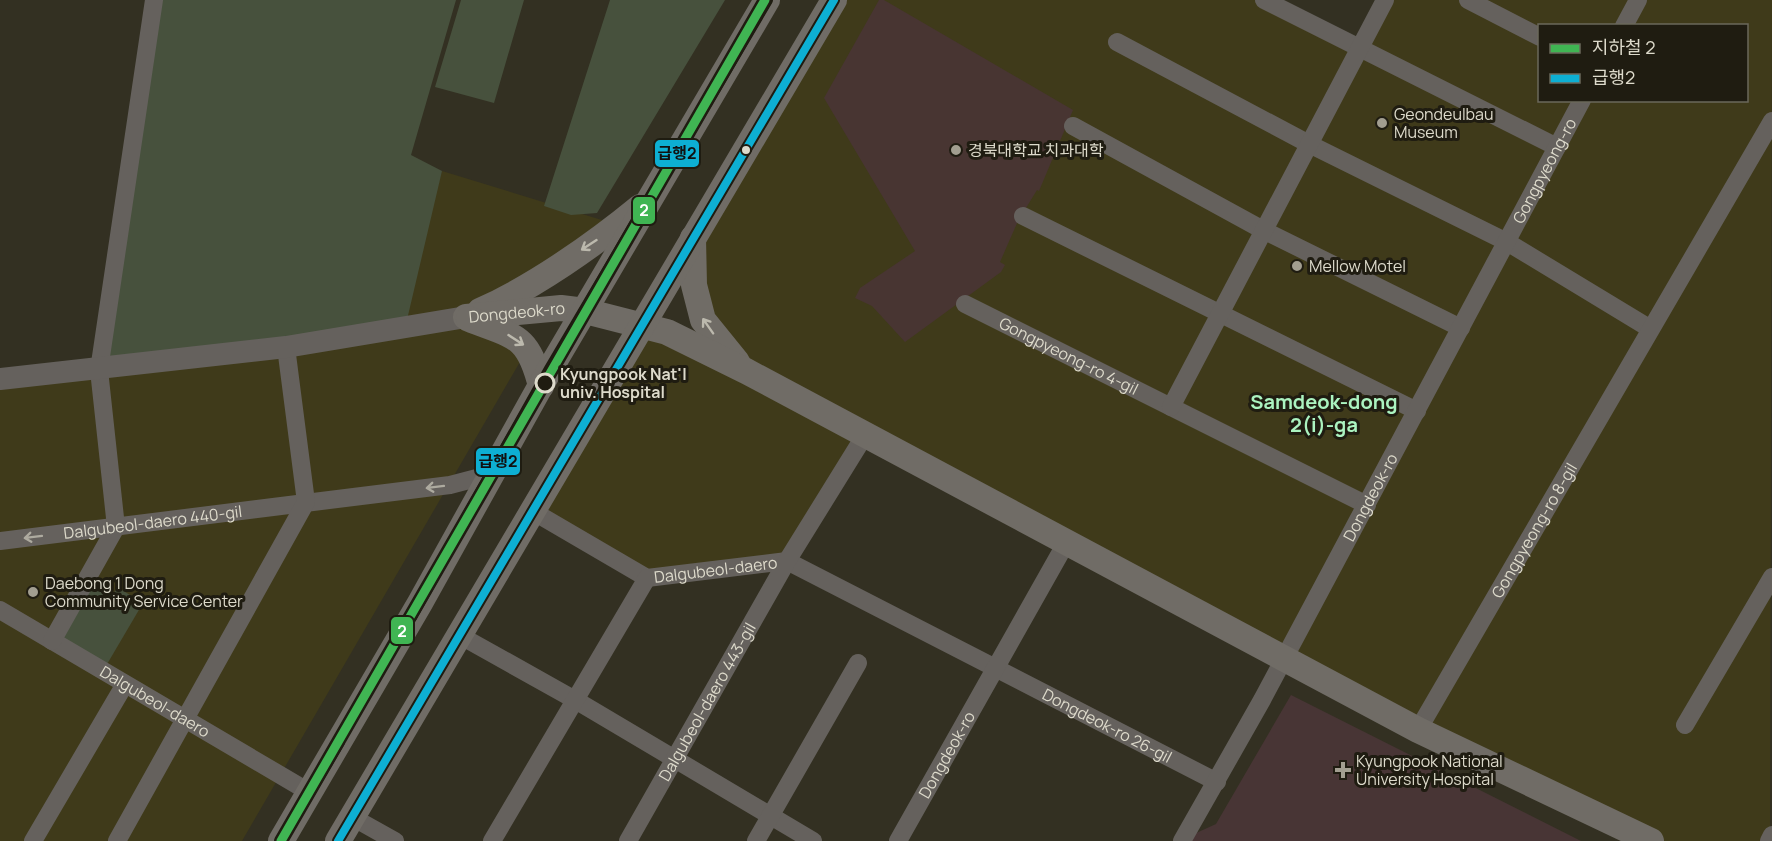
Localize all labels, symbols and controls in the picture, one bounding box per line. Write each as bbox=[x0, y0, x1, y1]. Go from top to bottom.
legend bbox=[1538, 24, 1748, 102]
text: 지하철 2 bbox=[1592, 35, 1656, 59]
text: 급행2 bbox=[1592, 65, 1635, 89]
place label: Geondeulbau Museum bbox=[1394, 103, 1493, 143]
street label: Gongpyeong-ro bbox=[1507, 114, 1581, 227]
marker: Geondeulbau Museum bbox=[1375, 116, 1389, 130]
line badge: 급행2 bbox=[654, 139, 700, 168]
place label: 경북대학교 치과대학 bbox=[968, 139, 1104, 161]
text: 급행2 bbox=[658, 142, 696, 164]
marker: 경북대학교 치과대학 bbox=[949, 143, 963, 157]
unlabelled marker bbox=[740, 144, 752, 156]
line badge: 2 bbox=[632, 196, 656, 225]
text: 2 bbox=[639, 199, 649, 221]
one-way arrow bbox=[581, 239, 598, 251]
place label: Mellow Motel bbox=[1309, 255, 1406, 277]
marker: Mellow Motel bbox=[1290, 259, 1304, 273]
street label: Dongdeok-ro bbox=[468, 297, 566, 328]
street label: Gongpyeong-ro 4-gil bbox=[995, 312, 1142, 400]
one-way arrow bbox=[702, 319, 714, 335]
one-way arrow bbox=[507, 334, 524, 346]
place label: Kyungpook Nat'l univ. Hospital bbox=[560, 363, 687, 403]
marker: Kyungpook Nat'l univ. Hospital bbox=[535, 373, 555, 393]
district label: Samdeok-dong 2(i)-ga bbox=[1250, 388, 1398, 438]
line badge: 급행2 bbox=[475, 447, 521, 476]
street label: Dongdeok-ro bbox=[1338, 449, 1403, 545]
text: 급행2 bbox=[479, 450, 517, 472]
street label: Gongpyeong-ro 8-gil bbox=[1486, 459, 1582, 602]
one-way arrow bbox=[426, 481, 445, 492]
street label: Dalgubeol-daero 440-gil bbox=[62, 500, 243, 544]
one-way arrow bbox=[24, 531, 44, 542]
street label: Dalgubeol-daero bbox=[653, 551, 779, 588]
place label: Daebong 1 Dong Community Service Center bbox=[45, 572, 243, 612]
marker: Daebong 1 Dong Community Service Center bbox=[26, 585, 40, 599]
line badge: 2 bbox=[390, 616, 414, 645]
street label: Dalgubeol-daero 443-gil bbox=[653, 619, 761, 785]
text: 2 bbox=[397, 620, 407, 642]
street label: Dalgubeol-daero bbox=[96, 660, 214, 742]
street label: Dongdeok-ro 26-gil bbox=[1039, 683, 1176, 768]
street label: Dongdeok-ro bbox=[913, 707, 980, 802]
place label: Kyungpook National University Hospital bbox=[1356, 750, 1503, 790]
marker: Kyungpook National University Hospital bbox=[1334, 761, 1352, 779]

